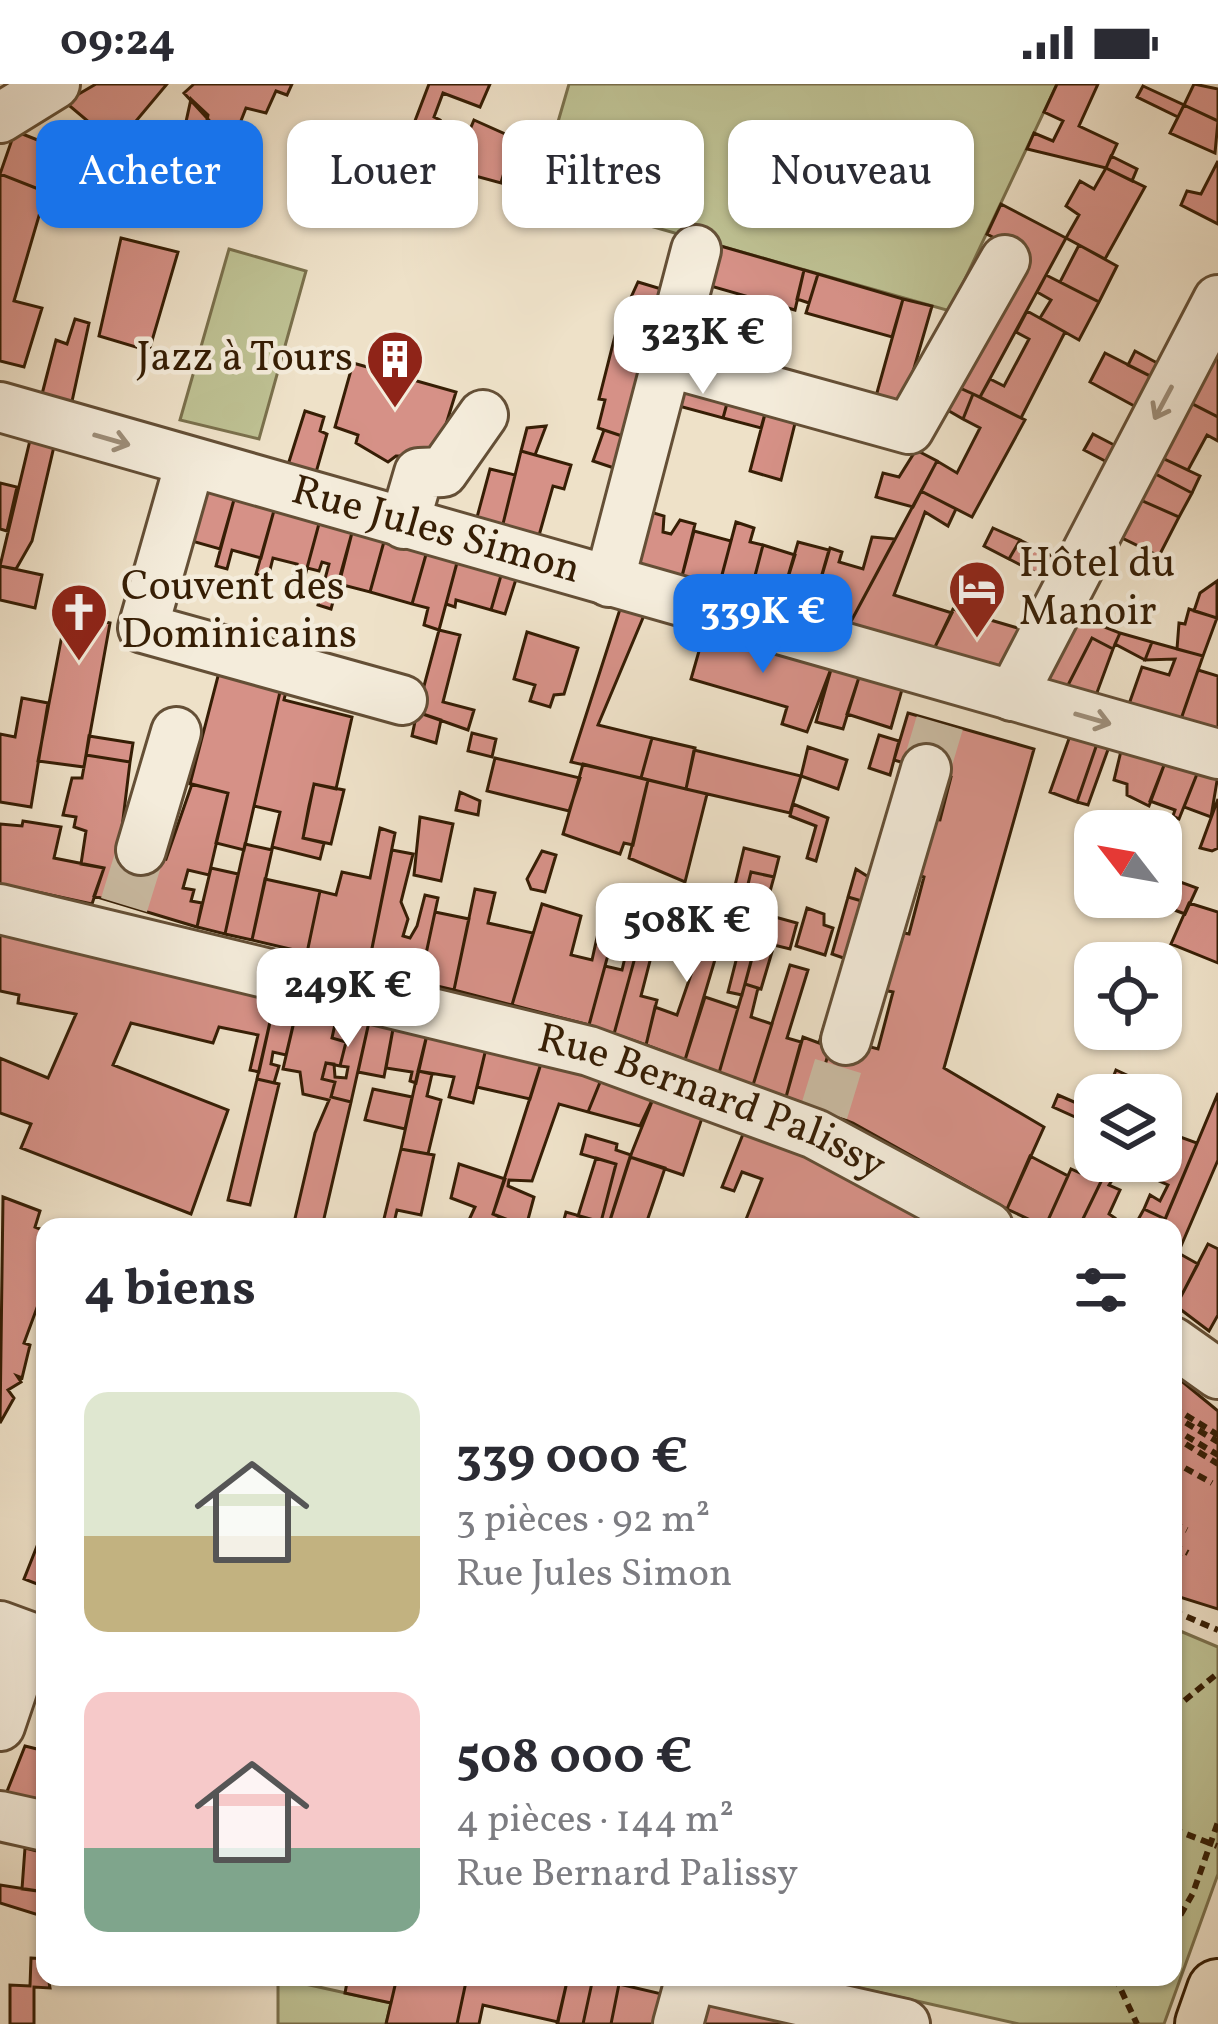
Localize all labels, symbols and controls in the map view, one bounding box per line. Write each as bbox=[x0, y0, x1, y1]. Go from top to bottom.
text: 09:24 bbox=[60, 11, 176, 74]
chip: Acheter bbox=[36, 120, 263, 228]
chip: Louer bbox=[287, 120, 478, 228]
chip: Filtres bbox=[502, 120, 704, 228]
chip: Nouveau bbox=[728, 120, 974, 228]
pin: 323K € bbox=[605, 295, 801, 397]
text: 323K € bbox=[641, 307, 765, 361]
building icon: Jazz à Tours bbox=[364, 328, 426, 410]
place label: Jazz à Tours bbox=[136, 330, 353, 389]
one-way arrow bbox=[1151, 385, 1174, 421]
one-way arrow bbox=[92, 430, 130, 452]
street label: Rue Jules Simon bbox=[284, 462, 587, 600]
place label: Hôtel du Manoir bbox=[1019, 536, 1176, 643]
hotel icon: Hôtel du Manoir bbox=[946, 558, 1008, 640]
place label: Couvent des Dominicains bbox=[121, 559, 357, 666]
pin: 339K € bbox=[665, 574, 861, 676]
church icon: Couvent des Dominicains bbox=[48, 581, 110, 663]
text: 339K € bbox=[700, 586, 826, 640]
one-way arrow bbox=[1074, 709, 1112, 731]
north arrow bbox=[1074, 810, 1182, 918]
map controls bbox=[1074, 810, 1182, 1182]
pin: 508K € bbox=[589, 883, 785, 985]
text: 508K € bbox=[623, 895, 751, 949]
button: locate bbox=[1074, 942, 1182, 1050]
pin: 249K € bbox=[250, 948, 446, 1050]
text: 249K € bbox=[284, 960, 412, 1014]
street label: Rue Bernard Palissy bbox=[531, 1010, 896, 1196]
button: layers bbox=[1074, 1074, 1182, 1182]
text: 4 biens bbox=[84, 1255, 256, 1326]
icon: filters bbox=[1068, 1257, 1134, 1323]
text: 339 000 € bbox=[456, 1423, 688, 1494]
icon: home bbox=[180, 1440, 324, 1584]
text: 3 pièces · 92 m² bbox=[456, 1494, 710, 1548]
text: Rue Jules Simon bbox=[456, 1548, 732, 1602]
text: 508 000 € bbox=[456, 1723, 692, 1794]
icon: home bbox=[180, 1740, 324, 1884]
text: 4 pièces · 144 m² bbox=[456, 1794, 734, 1848]
text: Rue Bernard Palissy bbox=[456, 1848, 798, 1902]

